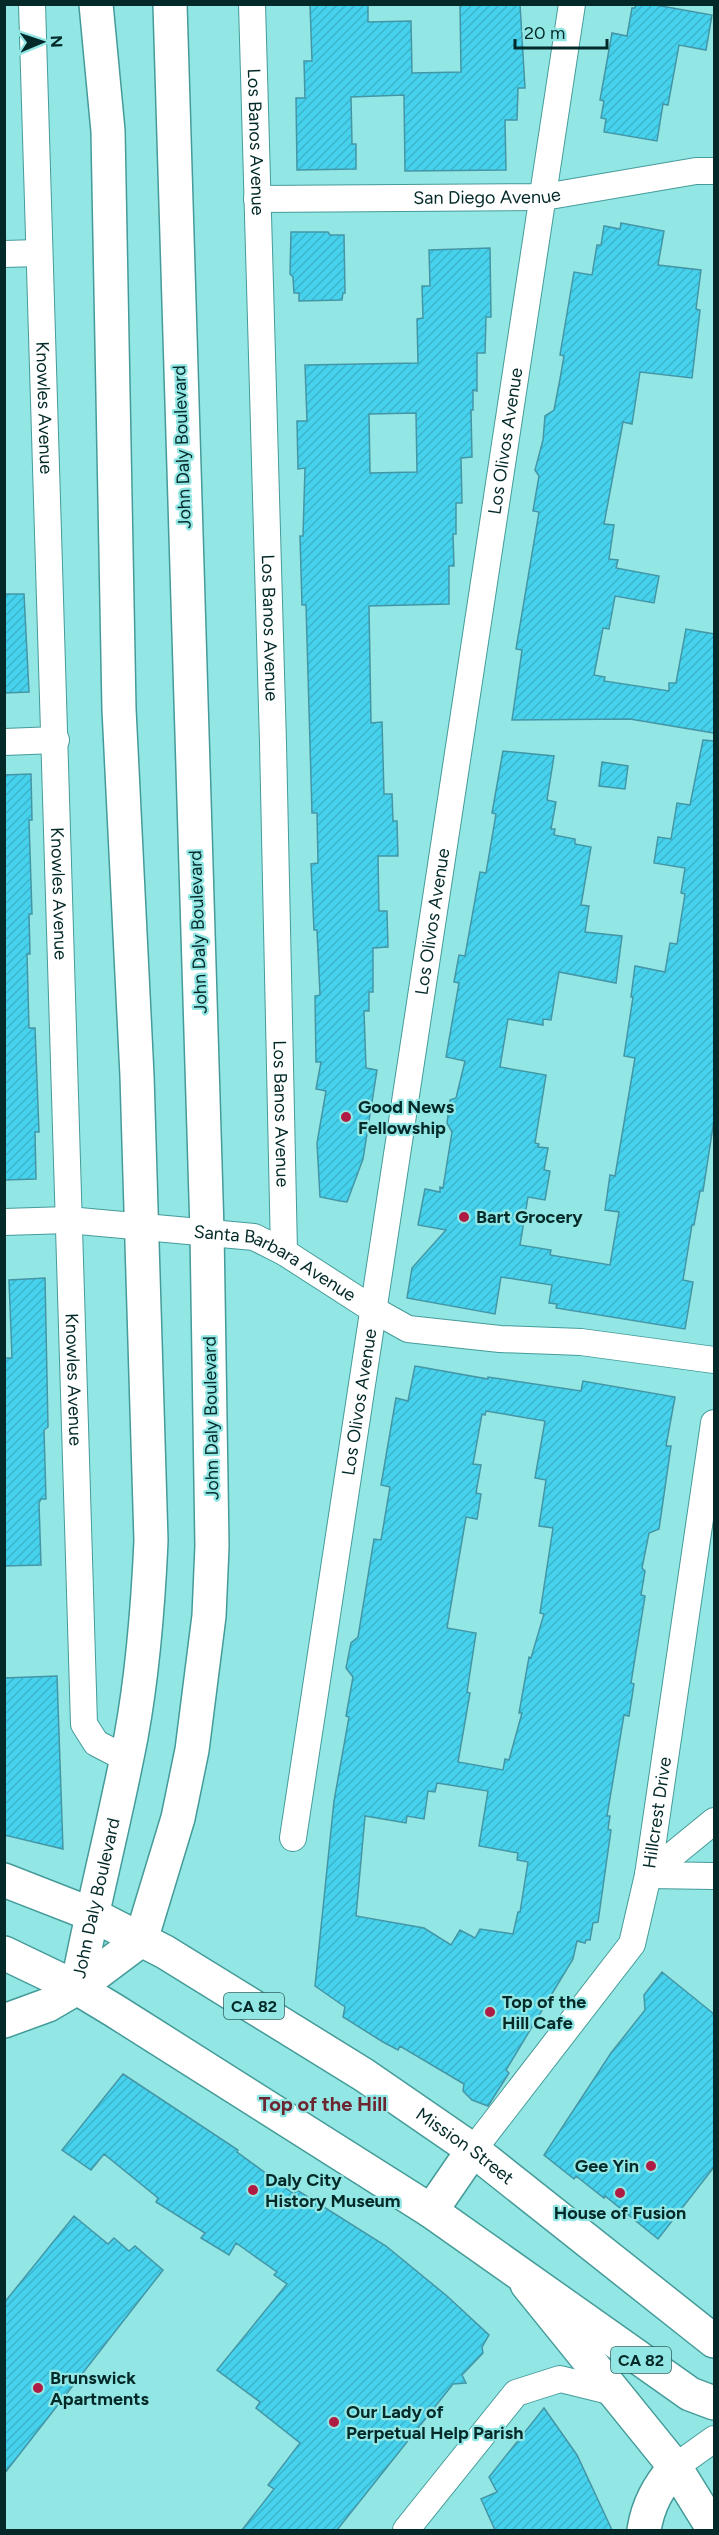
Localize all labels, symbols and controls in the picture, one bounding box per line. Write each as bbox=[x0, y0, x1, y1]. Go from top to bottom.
north arrow bbox=[12, 12, 72, 72]
scale bar bbox=[515, 12, 606, 50]
text: 20 m bbox=[524, 22, 565, 44]
text: N bbox=[47, 35, 66, 48]
street label: Los Banos Avenue bbox=[243, 68, 269, 216]
street label: San Diego Avenue bbox=[413, 183, 563, 209]
street label: Knowles Avenue bbox=[31, 341, 57, 475]
street label: John Daly Boulevard bbox=[168, 365, 196, 529]
street label: Los Olivos Avenue bbox=[483, 366, 528, 516]
street label: Los Banos Avenue bbox=[257, 554, 283, 702]
street label: Knowles Avenue bbox=[46, 827, 72, 960]
street label: Los Olivos Avenue bbox=[410, 846, 454, 996]
street label: John Daly Boulevard bbox=[184, 850, 212, 1014]
street label: Los Banos Avenue bbox=[268, 1040, 294, 1188]
place label: Good News Fellowship bbox=[358, 1096, 455, 1139]
marker: Good News Fellowship bbox=[339, 1110, 353, 1124]
place label: Bart Grocery bbox=[476, 1206, 583, 1228]
marker: Bart Grocery bbox=[457, 1210, 471, 1224]
street label: Santa Barbara Avenue bbox=[193, 1221, 360, 1306]
street label: Knowles Avenue bbox=[61, 1313, 87, 1446]
street label: Los Olivos Avenue bbox=[337, 1327, 381, 1477]
street label: John Daly Boulevard bbox=[199, 1336, 223, 1500]
street label: Hillcrest Drive bbox=[638, 1755, 676, 1870]
street label: John Daly Boulevard bbox=[68, 1816, 125, 1980]
place label: Top of the Hill Cafe bbox=[502, 1991, 586, 2034]
road number: CA 82 bbox=[224, 1993, 284, 2019]
marker: Top of the Hill Cafe bbox=[483, 2005, 497, 2019]
district label: Top of the Hill bbox=[259, 2092, 387, 2116]
street label: Mission Street bbox=[412, 2103, 518, 2189]
place label: Gee Yin bbox=[575, 2155, 639, 2177]
marker: Gee Yin bbox=[644, 2159, 658, 2173]
place label: Daly City History Museum bbox=[265, 2169, 401, 2212]
marker: Daly City History Museum bbox=[246, 2183, 260, 2197]
marker: House of Fusion bbox=[613, 2186, 627, 2200]
place label: House of Fusion bbox=[554, 2202, 686, 2224]
road number: CA 82 bbox=[611, 2347, 671, 2373]
place label: Brunswick Apartments bbox=[50, 2367, 149, 2410]
marker: Brunswick Apartments bbox=[31, 2381, 45, 2395]
place label: Our Lady of Perpetual Help Parish bbox=[346, 2401, 523, 2444]
marker: Our Lady of Perpetual Help Parish bbox=[327, 2415, 341, 2429]

